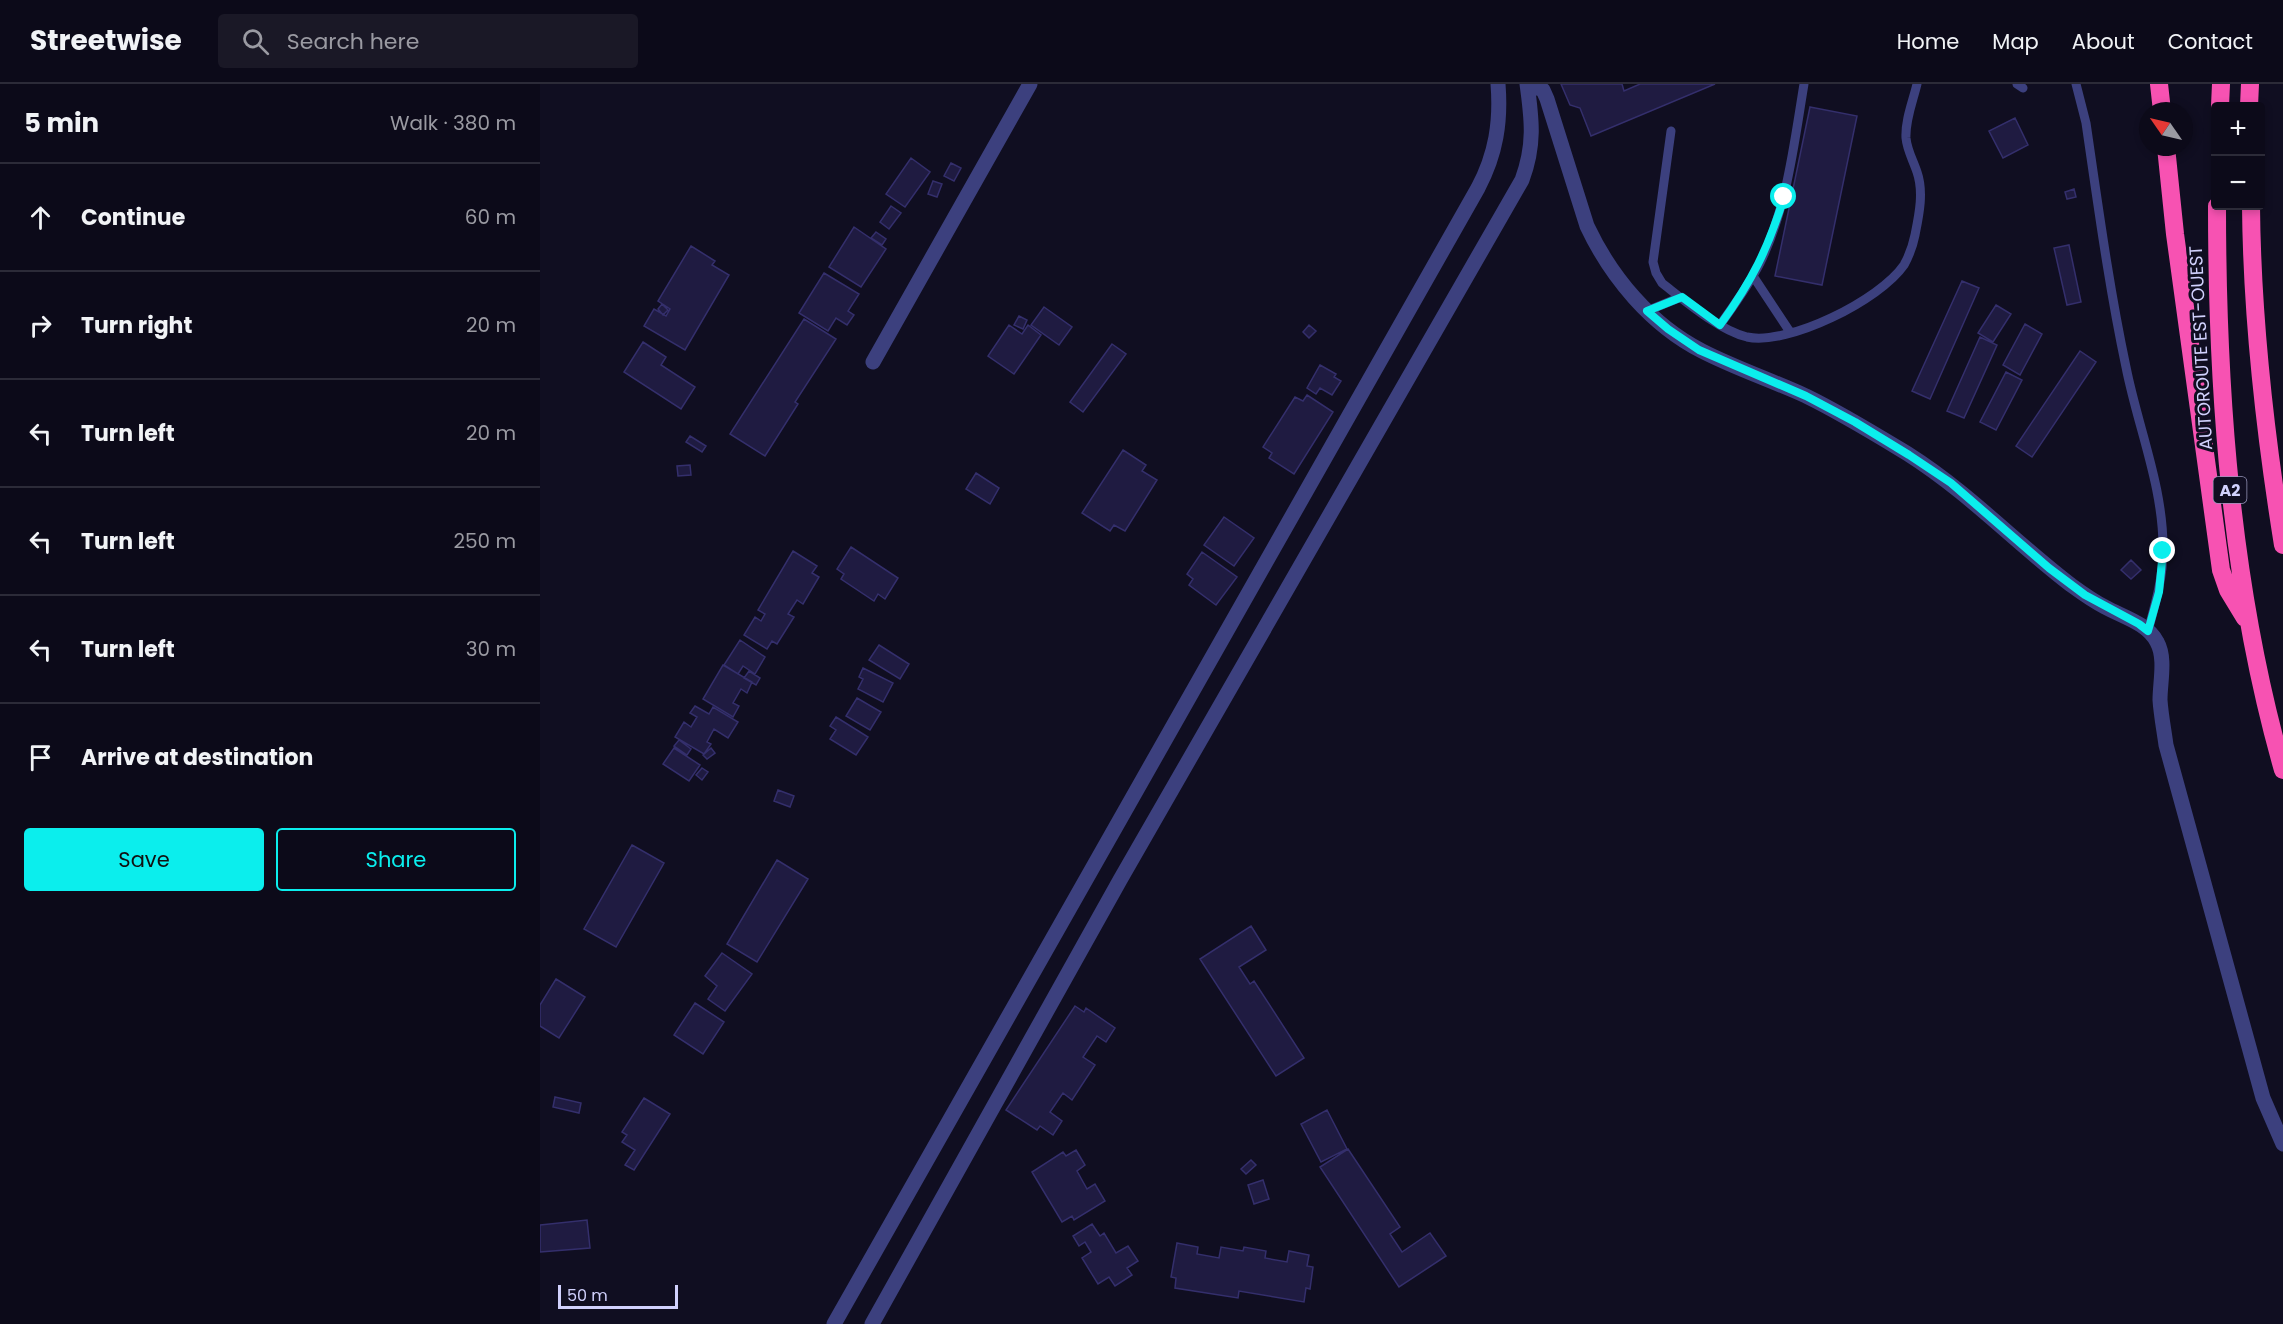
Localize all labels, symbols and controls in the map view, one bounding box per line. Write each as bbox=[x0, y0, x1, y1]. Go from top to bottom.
search box bbox=[218, 14, 638, 68]
text: Streetwise bbox=[30, 21, 182, 60]
icon: search bbox=[239, 25, 272, 58]
text: Search here bbox=[287, 26, 419, 57]
text: Home bbox=[1897, 27, 1959, 56]
text: Map bbox=[1992, 27, 2039, 56]
text: About bbox=[2072, 27, 2135, 56]
text: Contact bbox=[2168, 27, 2253, 56]
north arrow bbox=[2139, 102, 2193, 156]
map controls bbox=[2211, 102, 2265, 210]
button: + bbox=[2211, 102, 2265, 156]
text: 5 min bbox=[24, 105, 99, 141]
text: Walk · 380 m bbox=[390, 109, 516, 137]
button: − bbox=[2211, 156, 2265, 210]
route start bbox=[1770, 183, 1796, 209]
icon: ahead bbox=[24, 201, 57, 234]
text: Continue bbox=[81, 202, 185, 233]
text: 60 m bbox=[465, 203, 516, 231]
street label: AUTOROUTE EST-OUEST bbox=[2183, 245, 2218, 451]
icon: right bbox=[24, 309, 57, 342]
text: Turn right bbox=[81, 310, 192, 341]
text: 20 m bbox=[466, 311, 516, 339]
icon: left bbox=[24, 417, 57, 450]
text: Turn left bbox=[81, 418, 175, 449]
text: 20 m bbox=[466, 419, 516, 447]
road number: A2 bbox=[2214, 477, 2246, 503]
icon: left bbox=[24, 525, 57, 558]
text: Turn left bbox=[81, 526, 175, 557]
text: 250 m bbox=[453, 527, 516, 555]
route end bbox=[2149, 537, 2175, 563]
icon: left bbox=[24, 633, 57, 666]
text: Turn left bbox=[81, 634, 175, 665]
text: 30 m bbox=[466, 635, 516, 663]
icon: arrive bbox=[24, 741, 57, 774]
text: Arrive at destination bbox=[81, 742, 313, 773]
button: Save bbox=[24, 828, 264, 891]
button: Share bbox=[276, 828, 516, 891]
scale bar bbox=[558, 1282, 678, 1310]
text: 50 m bbox=[567, 1284, 608, 1307]

